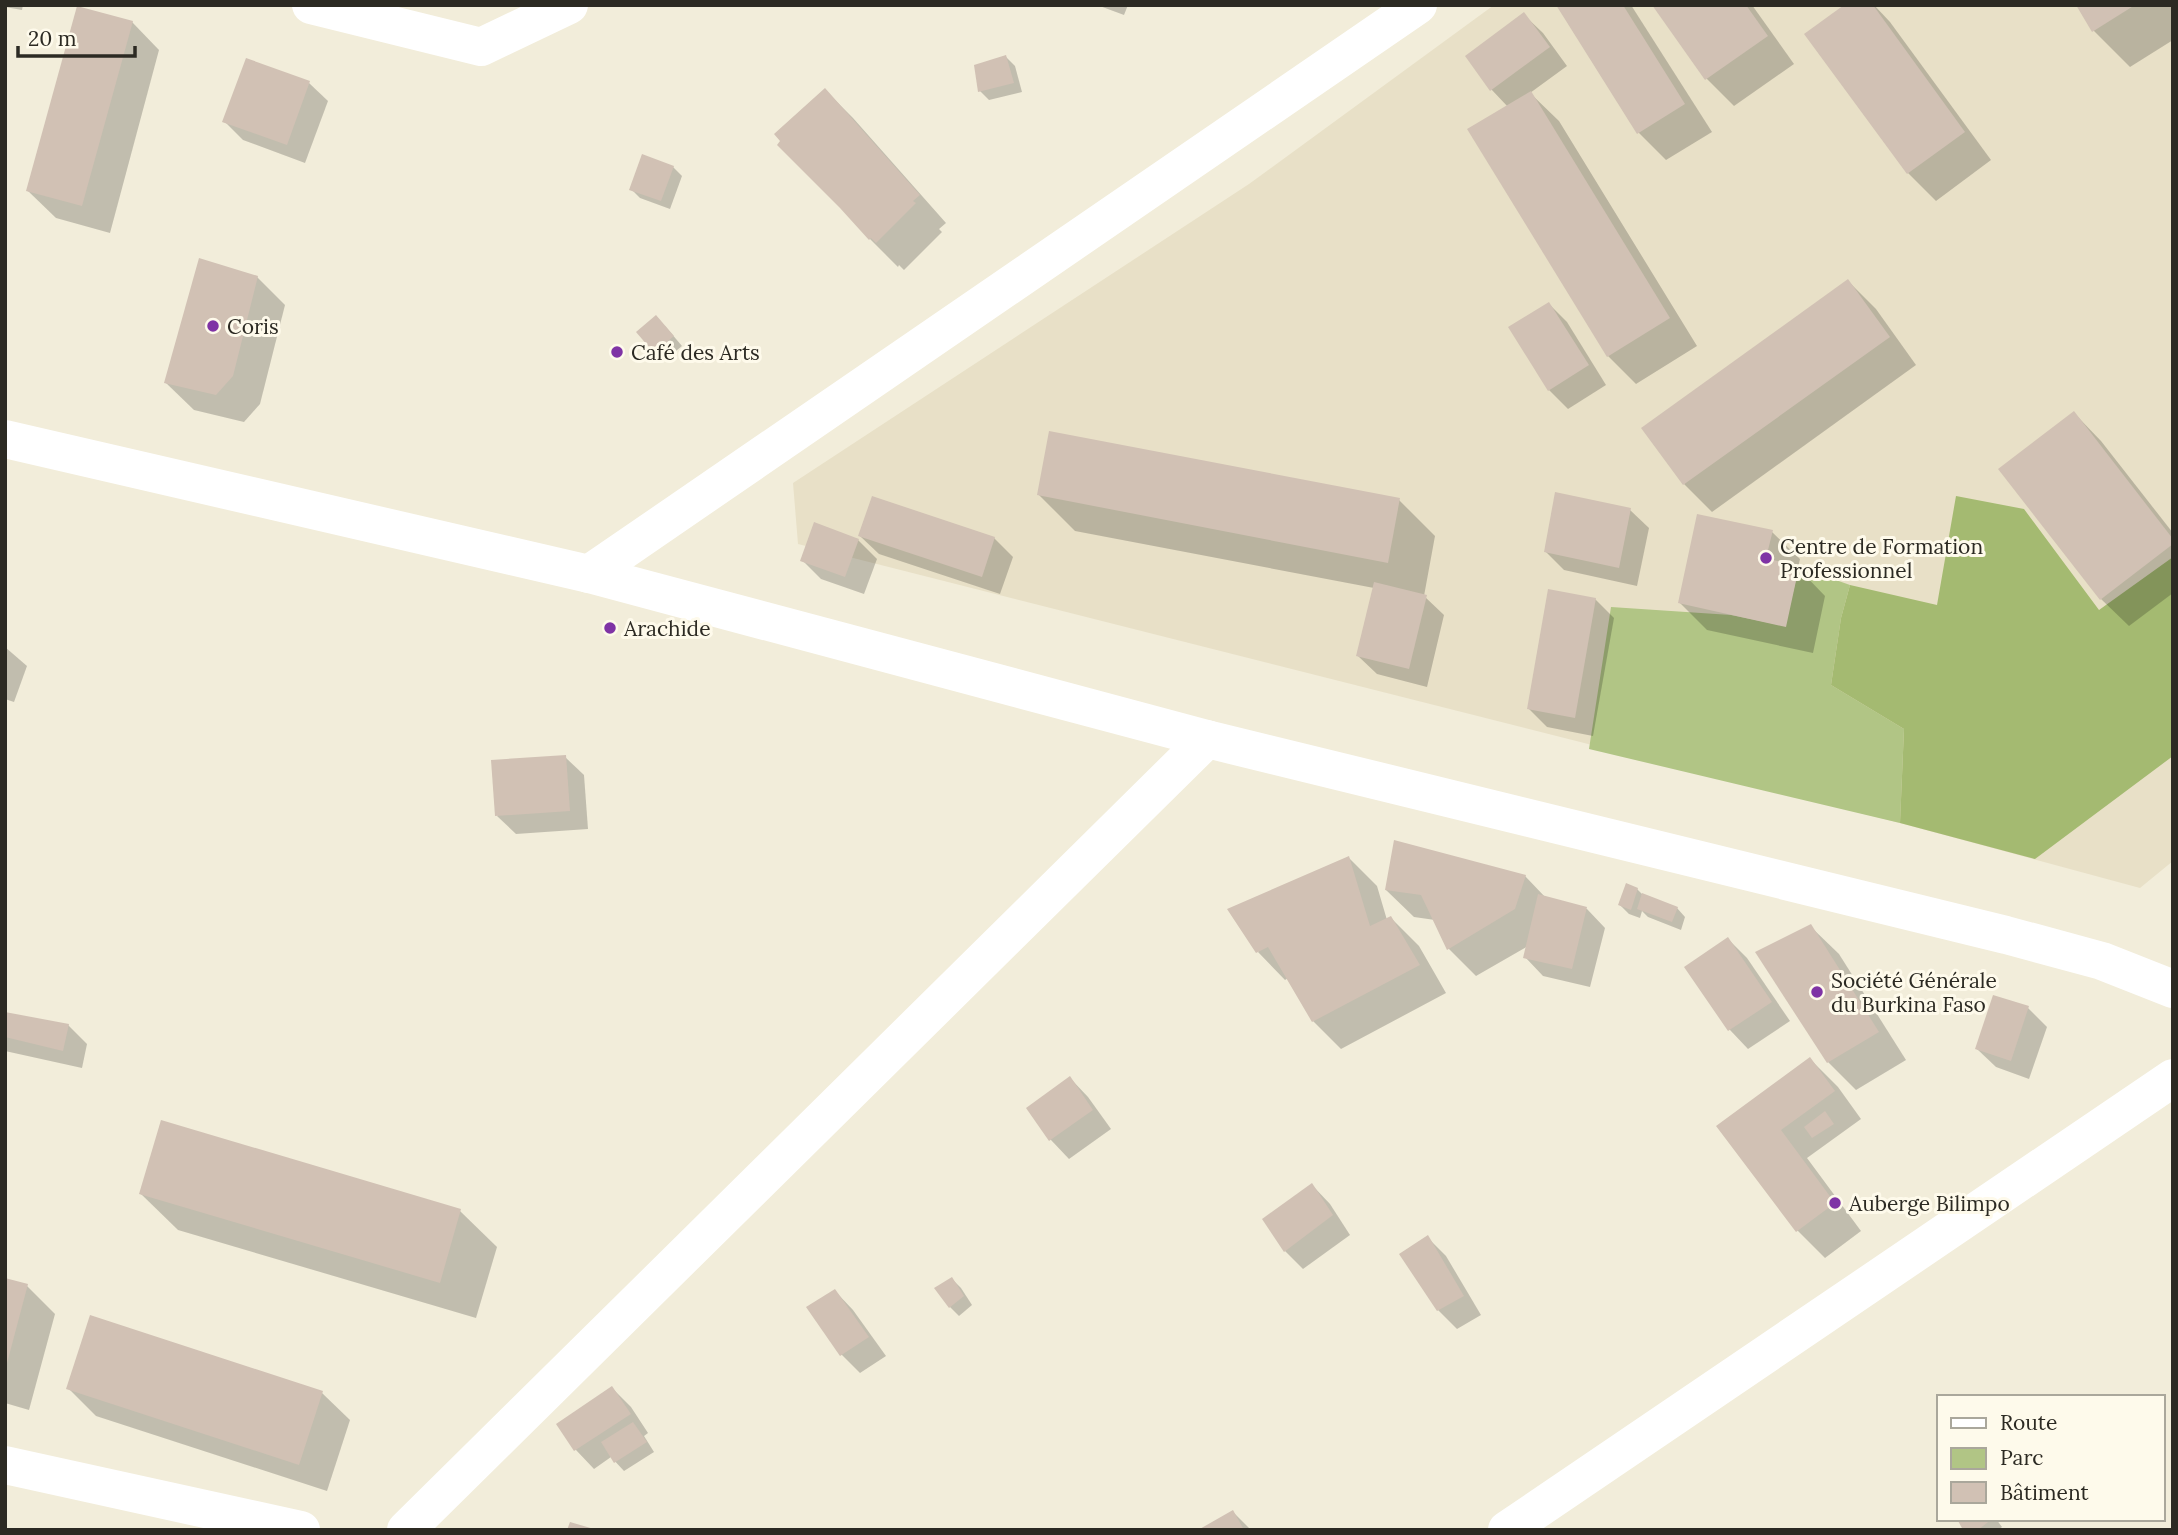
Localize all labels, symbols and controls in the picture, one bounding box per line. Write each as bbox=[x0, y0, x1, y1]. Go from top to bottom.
scale bar bbox=[18, 14, 135, 58]
text: 20 m bbox=[28, 25, 77, 52]
place label: Coris bbox=[227, 313, 279, 340]
marker: Coris bbox=[205, 318, 221, 334]
place label: Café des Arts bbox=[631, 339, 760, 366]
marker: Café des Arts bbox=[609, 344, 625, 360]
place label: Centre de Formation Professionnel bbox=[1780, 533, 1983, 584]
marker: Centre de Formation Professionnel bbox=[1758, 550, 1774, 566]
place label: Arachide bbox=[623, 615, 711, 642]
marker: Arachide bbox=[602, 620, 618, 636]
place label: Société Générale du Burkina Faso bbox=[1831, 967, 1997, 1018]
marker: Société Générale du Burkina Faso bbox=[1809, 984, 1825, 1000]
place label: Auberge Bilimpo bbox=[1848, 1190, 2010, 1217]
marker: Auberge Bilimpo bbox=[1827, 1195, 1843, 1211]
legend bbox=[1937, 1395, 2164, 1521]
text: Route bbox=[2000, 1409, 2057, 1436]
text: Parc bbox=[2000, 1444, 2044, 1471]
text: Bâtiment bbox=[2000, 1479, 2089, 1506]

